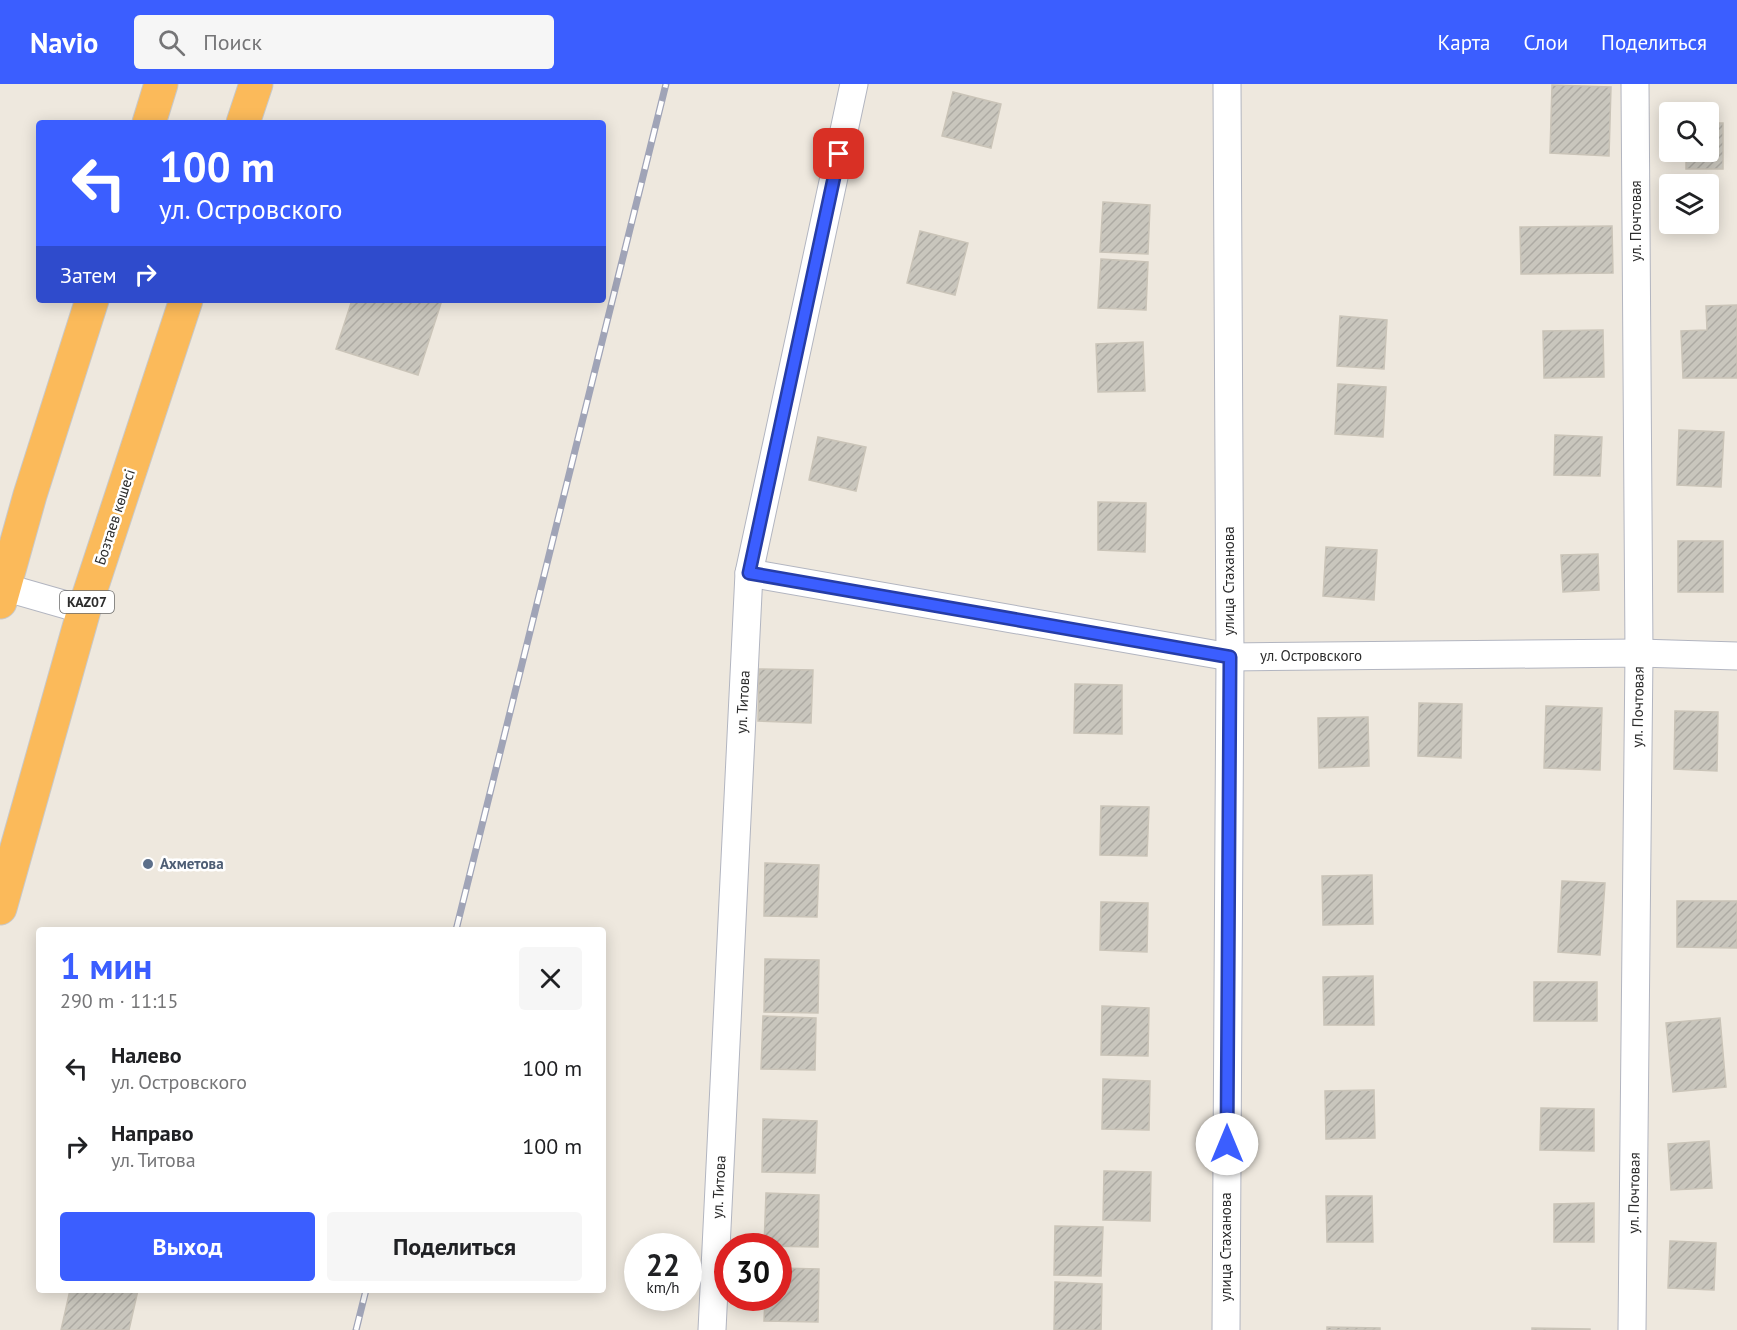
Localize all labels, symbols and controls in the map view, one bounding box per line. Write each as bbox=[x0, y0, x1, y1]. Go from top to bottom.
search box bbox=[134, 15, 554, 69]
text: Navio bbox=[30, 24, 98, 61]
icon: search bbox=[155, 26, 188, 59]
text: Поиск bbox=[203, 28, 262, 56]
text: Карта bbox=[1437, 29, 1490, 56]
text: Слои bbox=[1523, 29, 1568, 56]
text: Поделиться bbox=[1601, 29, 1707, 56]
map controls bbox=[1659, 102, 1719, 234]
button: search bbox=[1659, 102, 1719, 162]
pin bbox=[813, 128, 864, 179]
icon: arrive bbox=[822, 137, 855, 170]
text: 100 m bbox=[159, 139, 275, 194]
icon: left bbox=[60, 144, 138, 222]
button: layers bbox=[1659, 174, 1719, 234]
street label: ул. Почтовая bbox=[1626, 180, 1645, 262]
text: ул. Островского bbox=[159, 192, 342, 226]
icon: right bbox=[129, 258, 162, 291]
text: Затем bbox=[60, 261, 117, 289]
street label: Бозтаев көшесі bbox=[90, 466, 139, 567]
street label: улица Стаханова bbox=[1219, 526, 1238, 636]
road number: KAZ07 bbox=[60, 591, 114, 613]
street label: ул. Островского bbox=[1260, 646, 1362, 665]
street label: ул. Почтовая bbox=[1627, 666, 1648, 748]
street label: ул. Титова bbox=[731, 670, 754, 734]
place label: Ахметова bbox=[160, 854, 224, 873]
marker: Ахметова bbox=[141, 857, 155, 871]
text: 1 мин bbox=[60, 942, 152, 989]
button: close bbox=[519, 947, 582, 1010]
text: 290 m · 11:15 bbox=[60, 988, 178, 1014]
text: Налево bbox=[111, 1041, 182, 1069]
icon: left bbox=[60, 1052, 93, 1085]
text: 100 m bbox=[522, 1054, 582, 1082]
text: ул. Островского bbox=[111, 1069, 247, 1095]
position arrow bbox=[1195, 1112, 1259, 1176]
text: Направо bbox=[111, 1119, 194, 1147]
icon: right bbox=[60, 1130, 93, 1163]
text: 100 m bbox=[522, 1132, 582, 1160]
text: ул. Титова bbox=[111, 1147, 196, 1173]
street label: ул. Почтовая bbox=[1623, 1152, 1644, 1234]
street label: ул. Титова bbox=[707, 1155, 730, 1219]
street label: улица Стаханова bbox=[1216, 1192, 1235, 1302]
button: Выход bbox=[60, 1212, 315, 1281]
button: Поделиться bbox=[327, 1212, 582, 1281]
speed limit sign: 30 bbox=[714, 1233, 792, 1311]
text: 22 bbox=[646, 1245, 680, 1284]
text: km/h bbox=[647, 1278, 679, 1297]

